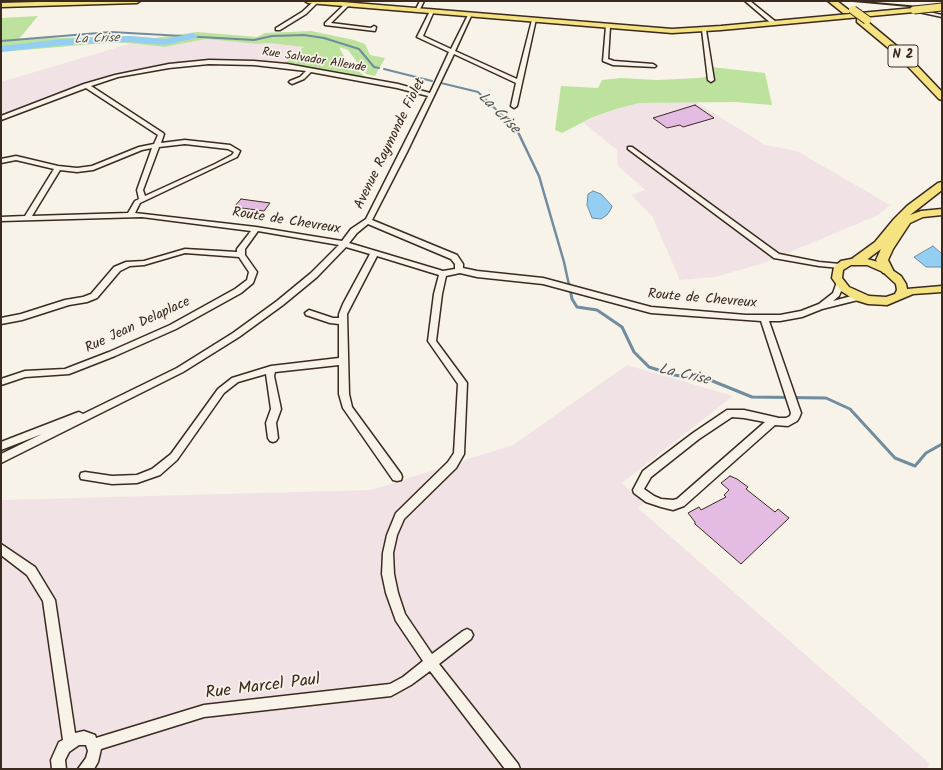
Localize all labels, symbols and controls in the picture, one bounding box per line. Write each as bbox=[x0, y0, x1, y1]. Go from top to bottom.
water label: La Crise bbox=[74, 31, 120, 49]
road number: N 2 bbox=[888, 45, 918, 67]
street label: Rue Salvador Allende bbox=[261, 46, 367, 76]
street label: Avenue Raymonde Fiolet bbox=[352, 76, 430, 212]
water label: La Crise bbox=[473, 89, 523, 139]
street label: Route de Chevreux bbox=[231, 205, 341, 239]
street label: Route de Chevreux bbox=[647, 287, 757, 313]
street label: Rue Jean Delaplace bbox=[83, 294, 193, 358]
water label: La Crise bbox=[657, 361, 711, 391]
street label: Rue Marcel Paul bbox=[205, 671, 321, 705]

